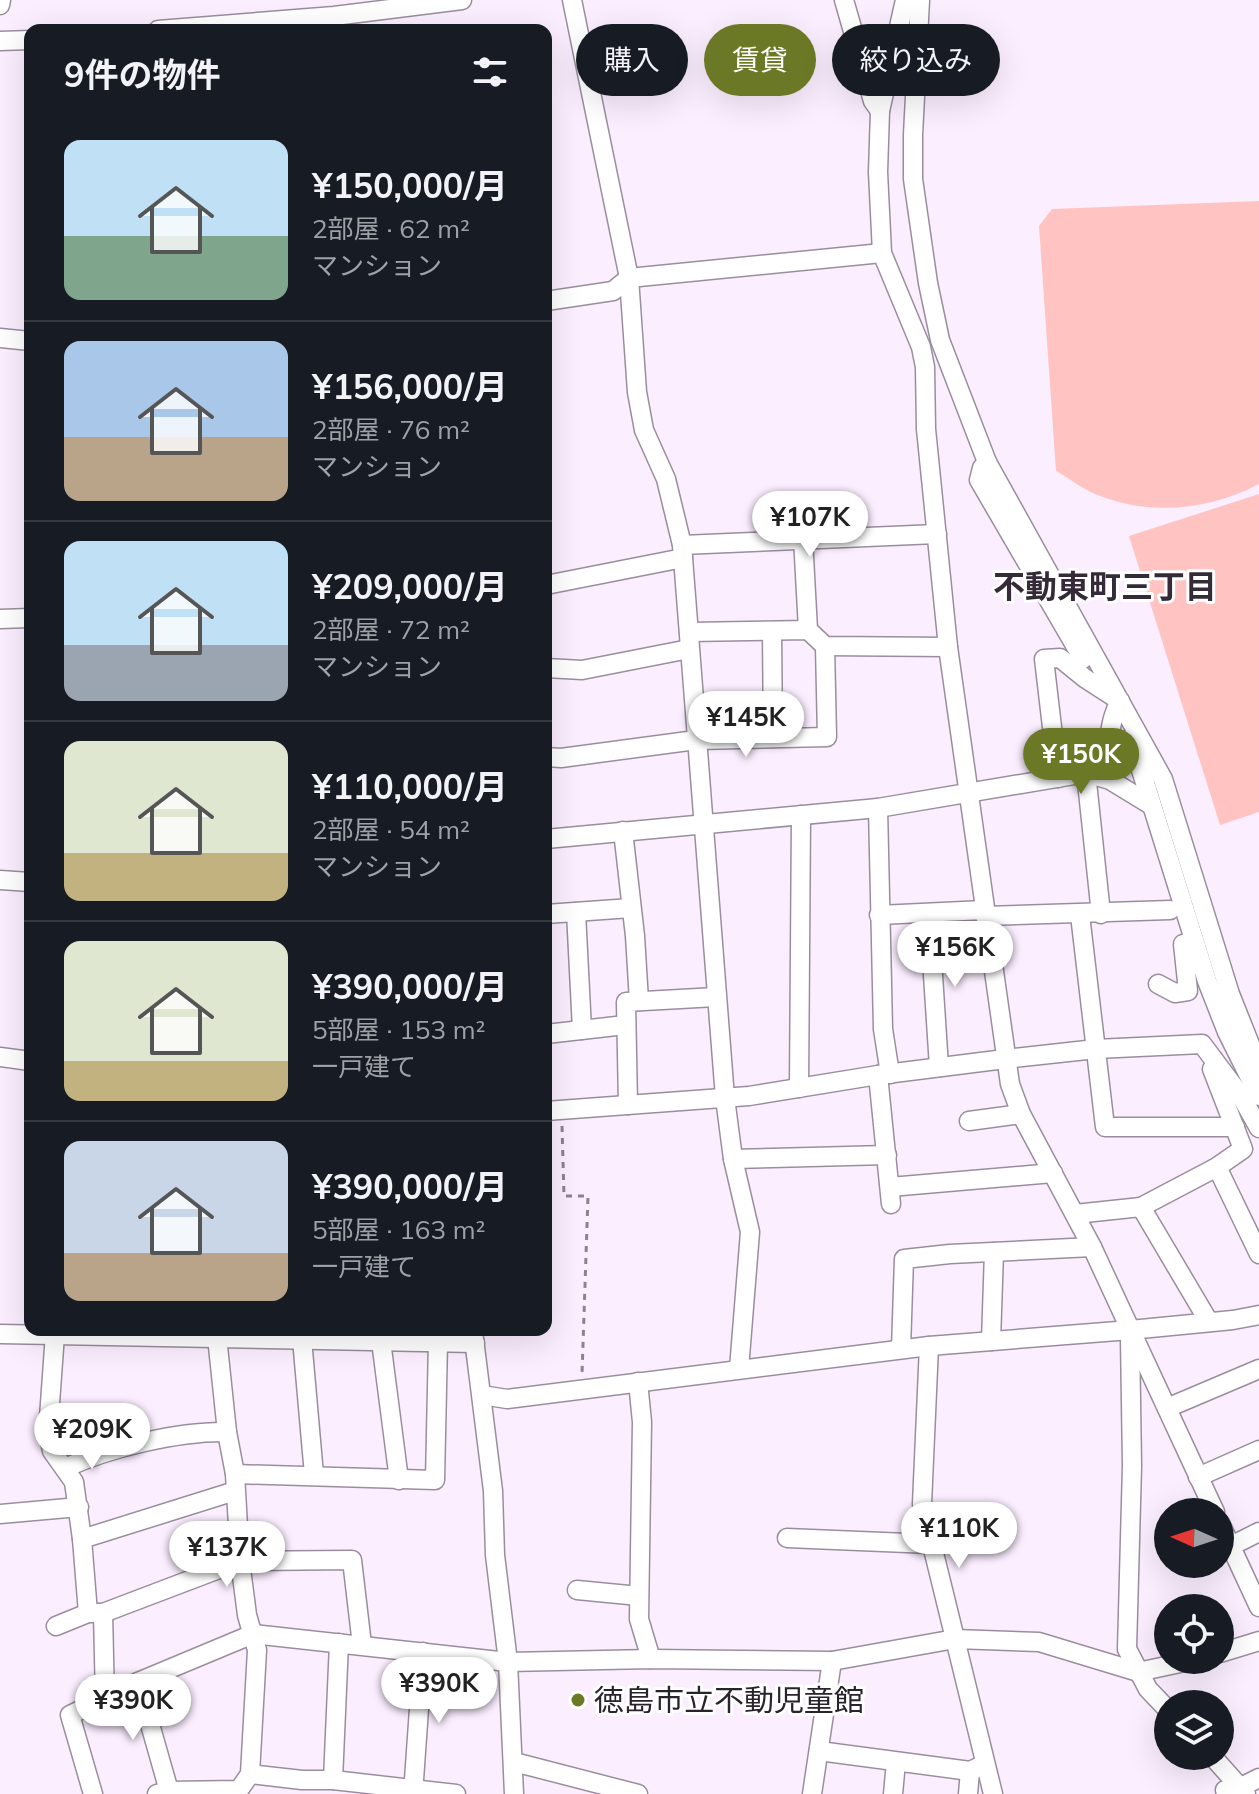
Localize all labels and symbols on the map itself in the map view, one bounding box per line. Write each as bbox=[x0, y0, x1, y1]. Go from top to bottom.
pin: ¥107K bbox=[754, 491, 866, 559]
district label: 不動東町三丁目 bbox=[993, 566, 1217, 606]
pin: ¥145K bbox=[690, 691, 802, 759]
pin: ¥150K bbox=[1025, 728, 1137, 796]
pin: ¥156K bbox=[899, 921, 1011, 989]
pin: ¥209K bbox=[36, 1403, 148, 1471]
north arrow bbox=[1154, 1498, 1234, 1578]
pin: ¥110K bbox=[903, 1502, 1015, 1570]
pin: ¥137K bbox=[171, 1521, 283, 1589]
pin: ¥390K bbox=[383, 1657, 495, 1725]
pin: ¥390K bbox=[77, 1674, 189, 1742]
place label: 徳島市立不動児童館 bbox=[594, 1681, 864, 1719]
marker: 徳島市立不動児童館 bbox=[569, 1691, 587, 1709]

